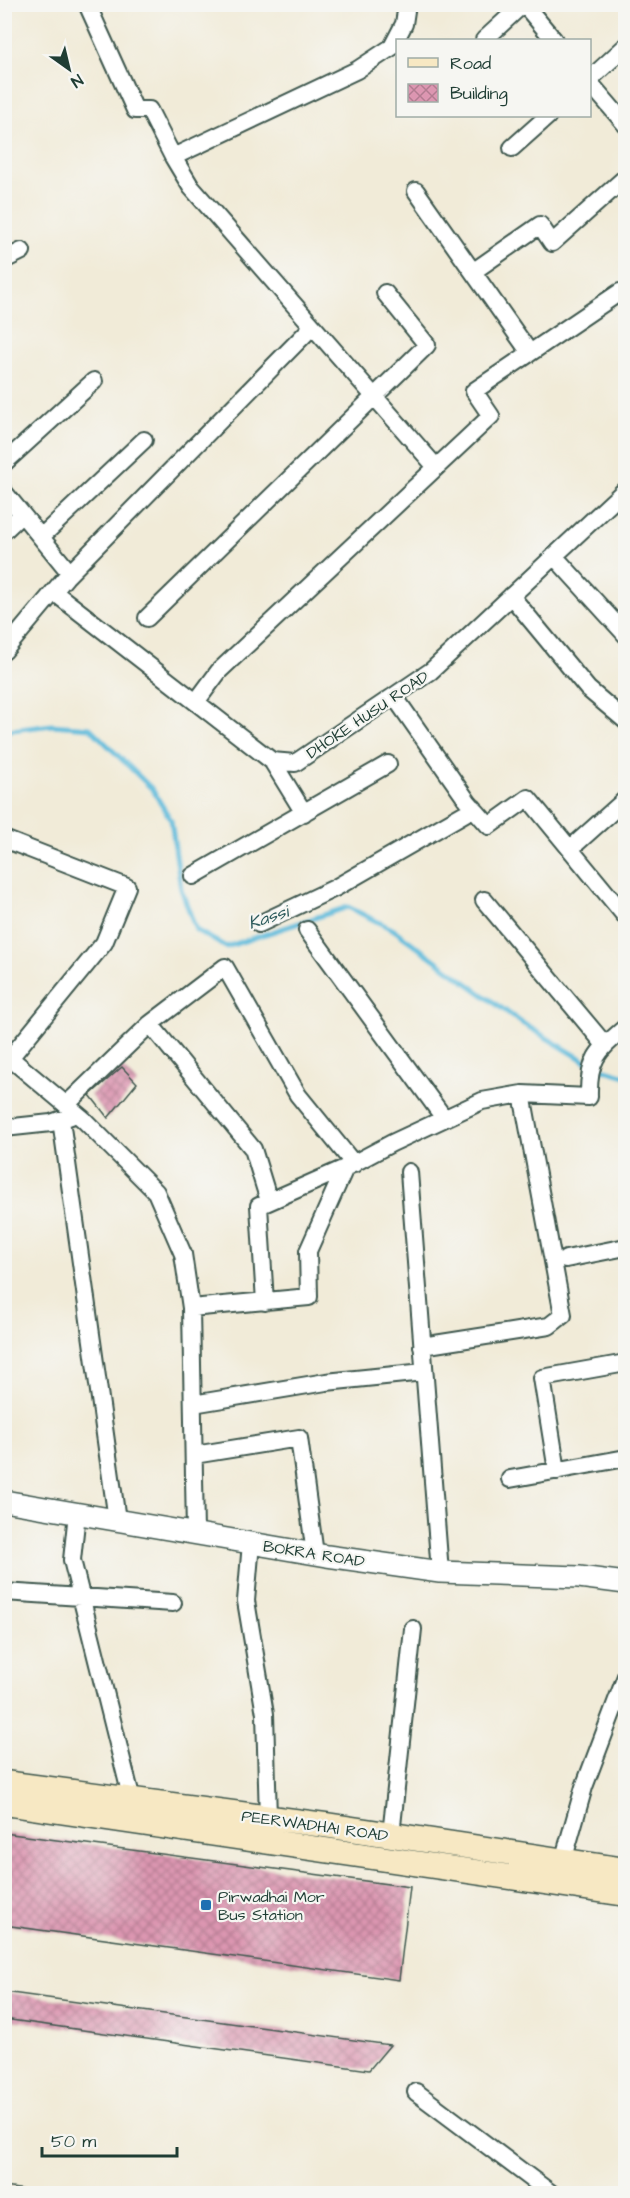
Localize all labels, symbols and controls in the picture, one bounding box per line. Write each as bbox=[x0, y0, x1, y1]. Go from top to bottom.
north arrow bbox=[39, 39, 99, 99]
legend bbox=[396, 39, 591, 117]
text: Road bbox=[450, 51, 491, 76]
text: N bbox=[67, 69, 87, 93]
text: Building bbox=[450, 81, 508, 107]
street label: DHOKE HUSU ROAD bbox=[302, 666, 433, 764]
water label: Kassi bbox=[245, 899, 294, 936]
street label: BOKRA ROAD bbox=[261, 1535, 366, 1573]
street label: PEERWADHAI ROAD bbox=[240, 1805, 390, 1847]
place label: Pirwadhai Mor Bus Station bbox=[218, 1886, 325, 1926]
marker: Pirwadhai Mor Bus Station bbox=[199, 1898, 213, 1912]
scale bar bbox=[42, 2120, 177, 2158]
text: 50 m bbox=[51, 2129, 96, 2154]

